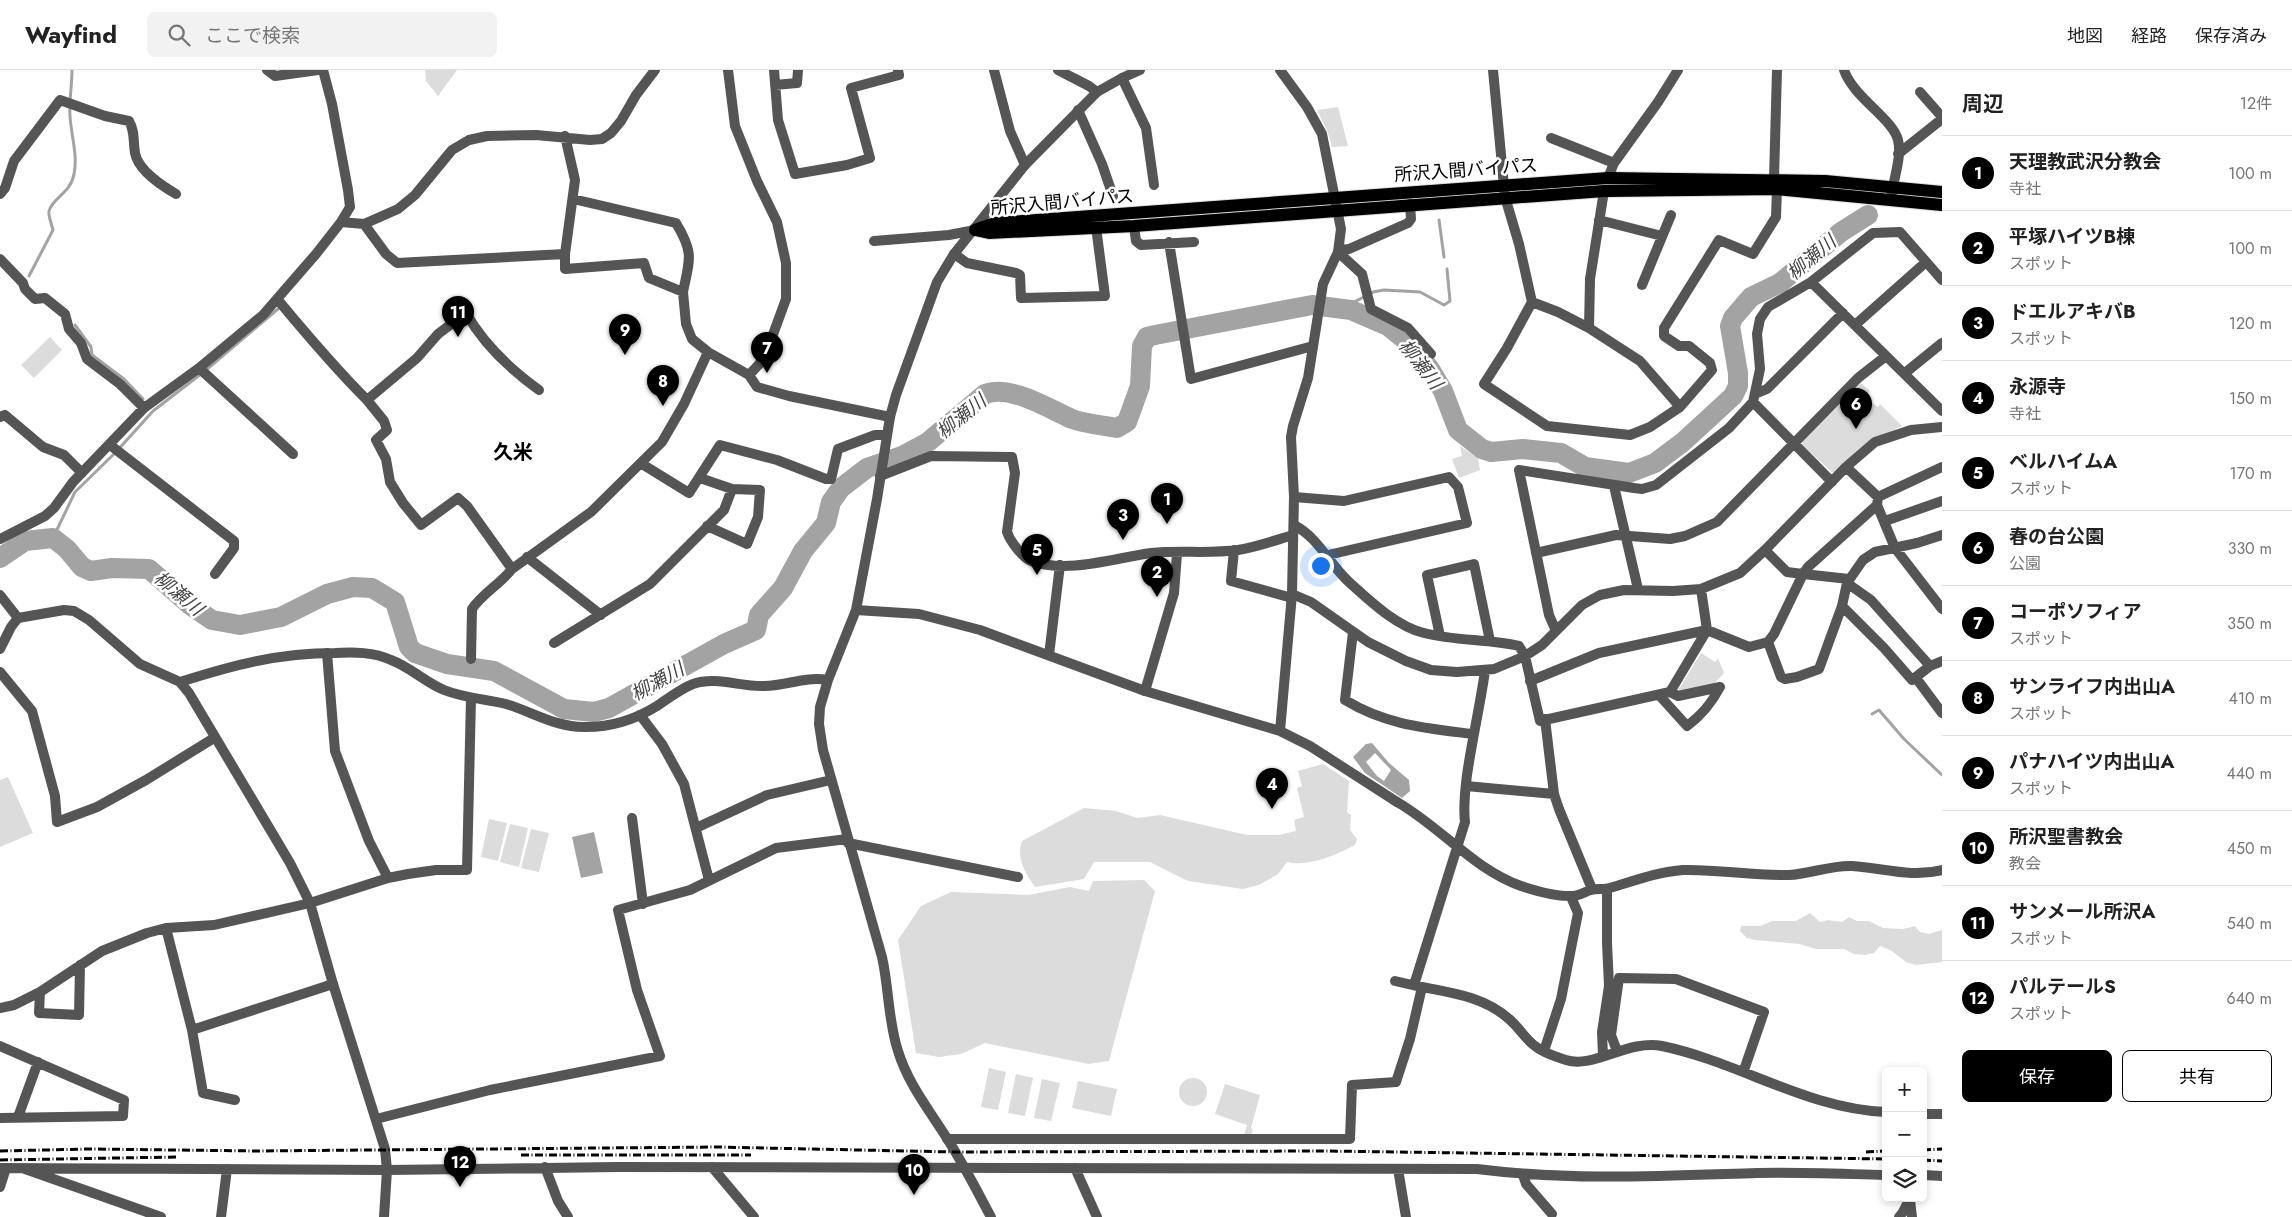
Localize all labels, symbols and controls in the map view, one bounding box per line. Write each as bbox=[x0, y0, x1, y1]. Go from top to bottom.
search box bbox=[147, 12, 497, 57]
text: Wayfind bbox=[25, 17, 117, 52]
icon: search bbox=[165, 21, 193, 49]
text: ここで検索 bbox=[205, 22, 300, 49]
text: 地図 bbox=[2067, 23, 2103, 49]
text: 経路 bbox=[2131, 23, 2167, 49]
text: 保存済み bbox=[2195, 23, 2267, 49]
text: 周辺 bbox=[1962, 89, 2004, 119]
text: 12件 bbox=[2240, 92, 2272, 115]
text: 天理教武沢分教会 bbox=[2009, 148, 2161, 175]
street label: 所沢入間バイパス bbox=[1393, 152, 1539, 188]
text: 1 bbox=[1974, 162, 1982, 185]
text: 100 m bbox=[2228, 162, 2272, 185]
text: 寺社 bbox=[2009, 177, 2041, 200]
street label: 所沢入間バイパス bbox=[989, 183, 1135, 221]
text: 平塚ハイツB棟 bbox=[2009, 223, 2135, 250]
water label: 柳瀬川 bbox=[1781, 227, 1843, 286]
text: 2 bbox=[1973, 237, 1983, 260]
text: 100 m bbox=[2228, 237, 2272, 260]
text: スポット bbox=[2009, 252, 2073, 275]
pin: 11 bbox=[442, 296, 474, 337]
text: ドエルアキバB bbox=[2009, 298, 2136, 325]
text: 3 bbox=[1973, 312, 1983, 335]
text: 120 m bbox=[2229, 312, 2272, 335]
pin: 9 bbox=[609, 314, 641, 355]
text: スポット bbox=[2009, 327, 2073, 350]
pin: 7 bbox=[751, 332, 783, 373]
water label: 柳瀬川 bbox=[1392, 334, 1450, 397]
pin: 8 bbox=[647, 365, 679, 406]
text: 永源寺 bbox=[2009, 373, 2066, 400]
water label: 柳瀬川 bbox=[931, 387, 994, 445]
text: 4 bbox=[1972, 387, 1984, 410]
text: 150 m bbox=[2229, 387, 2272, 410]
pin: 6 bbox=[1840, 388, 1872, 429]
text: 寺社 bbox=[2009, 402, 2041, 425]
district label: 久米 bbox=[493, 438, 533, 467]
text: ベルハイムA bbox=[2009, 448, 2117, 475]
text: 5 bbox=[1973, 462, 1983, 485]
text: 170 m bbox=[2230, 462, 2272, 485]
text: スポット bbox=[2009, 477, 2073, 500]
pin: 1 bbox=[1151, 483, 1183, 524]
pin: 3 bbox=[1107, 499, 1139, 540]
text: 春の台公園 bbox=[2009, 523, 2104, 550]
pin: 5 bbox=[1021, 534, 1053, 575]
text: 6 bbox=[1973, 537, 1983, 560]
text: 330 m bbox=[2228, 537, 2272, 560]
text: 公園 bbox=[2009, 552, 2041, 575]
your location bbox=[1308, 553, 1334, 579]
pin: 2 bbox=[1141, 556, 1173, 597]
water label: 柳瀬川 bbox=[148, 565, 211, 623]
text: コーポソフィア bbox=[2009, 598, 2142, 625]
text: 7 bbox=[1973, 612, 1983, 635]
text: 350 m bbox=[2227, 612, 2272, 635]
text: スポット bbox=[2009, 627, 2073, 650]
water label: 柳瀬川 bbox=[626, 655, 690, 707]
text: サンライフ内出山A bbox=[2009, 673, 2175, 700]
text: 8 bbox=[1973, 687, 1983, 710]
text: 410 m bbox=[2229, 687, 2272, 710]
text: スポット bbox=[2009, 702, 2073, 725]
text: パナハイツ内出山A bbox=[2009, 748, 2175, 775]
text: 9 bbox=[1973, 762, 1983, 785]
text: 440 m bbox=[2226, 762, 2272, 785]
pin: 4 bbox=[1256, 768, 1288, 809]
text: スポット bbox=[2009, 777, 2073, 800]
text: 所沢聖書教会 bbox=[2009, 823, 2123, 850]
text: 10 bbox=[1969, 837, 1987, 860]
text: 450 m bbox=[2227, 837, 2272, 860]
text: 教会 bbox=[2009, 852, 2041, 875]
text: サンメール所沢A bbox=[2009, 898, 2155, 925]
text: 11 bbox=[1970, 912, 1986, 935]
text: 540 m bbox=[2227, 912, 2272, 935]
text: スポット bbox=[2009, 927, 2073, 950]
text: パルテールS bbox=[2009, 973, 2116, 1000]
text: 12 bbox=[1969, 987, 1987, 1010]
text: 640 m bbox=[2227, 987, 2272, 1010]
text: スポット bbox=[2009, 1002, 2073, 1025]
button: 保存 bbox=[1962, 1050, 2112, 1102]
button: 共有 bbox=[2122, 1050, 2272, 1102]
map controls bbox=[1882, 1067, 1927, 1202]
button: + bbox=[1882, 1067, 1927, 1112]
button: − bbox=[1882, 1112, 1927, 1157]
pin: 12 bbox=[444, 1146, 476, 1187]
pin: 10 bbox=[898, 1154, 930, 1195]
button: layers bbox=[1882, 1157, 1927, 1202]

